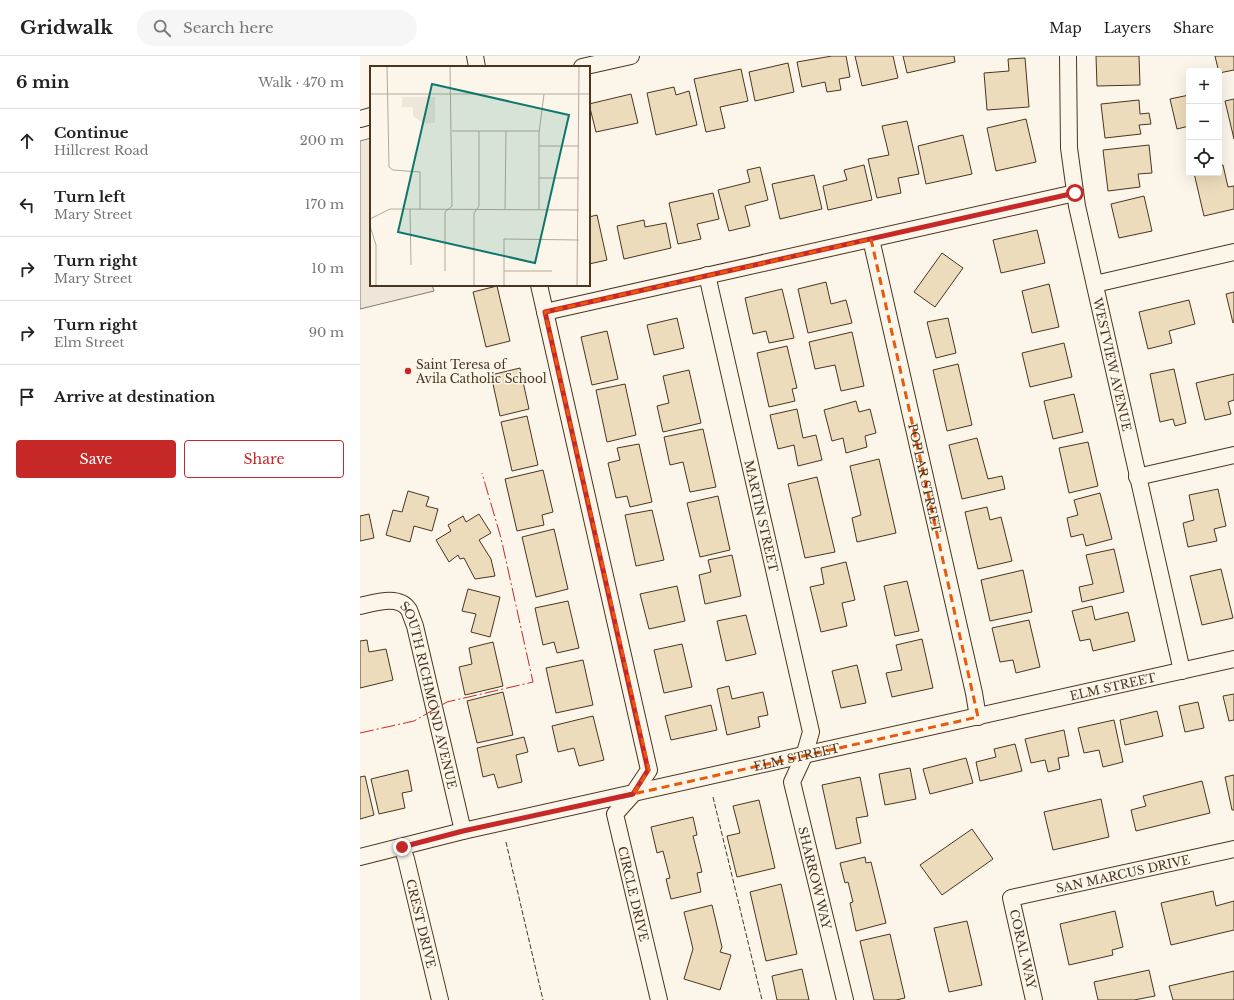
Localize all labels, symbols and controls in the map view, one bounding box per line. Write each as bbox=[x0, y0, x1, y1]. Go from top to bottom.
search box bbox=[137, 10, 417, 46]
text: Gridwalk bbox=[20, 16, 113, 39]
icon: search bbox=[151, 17, 173, 39]
text: Search here bbox=[183, 18, 274, 37]
text: Map bbox=[1049, 19, 1082, 37]
text: Layers bbox=[1104, 19, 1151, 37]
text: Share bbox=[1173, 19, 1214, 37]
inset map bbox=[370, 66, 590, 286]
map controls bbox=[1186, 68, 1222, 176]
button: + bbox=[1186, 68, 1222, 104]
text: 6 min bbox=[16, 72, 69, 93]
text: Walk · 470 m bbox=[258, 74, 344, 91]
button: − bbox=[1186, 104, 1222, 140]
text: Continue bbox=[54, 123, 129, 142]
icon: ahead bbox=[16, 130, 38, 152]
text: 200 m bbox=[300, 132, 344, 149]
button: locate bbox=[1186, 140, 1222, 176]
text: Hillcrest Road bbox=[54, 142, 149, 159]
route start bbox=[1066, 184, 1084, 202]
text: Turn left bbox=[54, 187, 125, 206]
icon: left bbox=[16, 194, 38, 216]
text: 170 m bbox=[305, 196, 344, 213]
text: Mary Street bbox=[54, 206, 132, 223]
text: Turn right bbox=[54, 251, 137, 270]
icon: right bbox=[16, 258, 38, 280]
text: 10 m bbox=[311, 260, 344, 277]
text: Mary Street bbox=[54, 270, 132, 287]
street label: WESTVIEW AVENUE bbox=[1090, 295, 1135, 433]
text: Turn right bbox=[54, 315, 137, 334]
icon: right bbox=[16, 322, 38, 344]
text: 90 m bbox=[309, 324, 344, 341]
text: Elm Street bbox=[54, 334, 124, 351]
place label: Saint Teresa of Avila Catholic School bbox=[415, 357, 547, 386]
marker: Saint Teresa of Avila Catholic School bbox=[403, 366, 413, 376]
icon: arrive bbox=[16, 386, 38, 408]
text: Arrive at destination bbox=[54, 387, 215, 406]
street label: POPLAR STREET bbox=[905, 422, 945, 535]
button: Save bbox=[16, 440, 176, 478]
button: Share bbox=[184, 440, 344, 478]
street label: MARTIN STREET bbox=[742, 458, 782, 574]
street label: SOUTH RICHMOND AVENUE bbox=[398, 598, 460, 791]
street label: ELM STREET bbox=[1068, 669, 1158, 703]
street label: ELM STREET bbox=[752, 740, 841, 773]
street label: SHARROW WAY bbox=[796, 825, 835, 931]
route end bbox=[393, 838, 411, 856]
street label: CIRCLE DRIVE bbox=[615, 845, 652, 943]
street label: SAN MARCUS DRIVE bbox=[1054, 851, 1192, 895]
street label: CREST DRIVE bbox=[404, 877, 440, 970]
street label: CORAL WAY bbox=[1007, 908, 1040, 991]

